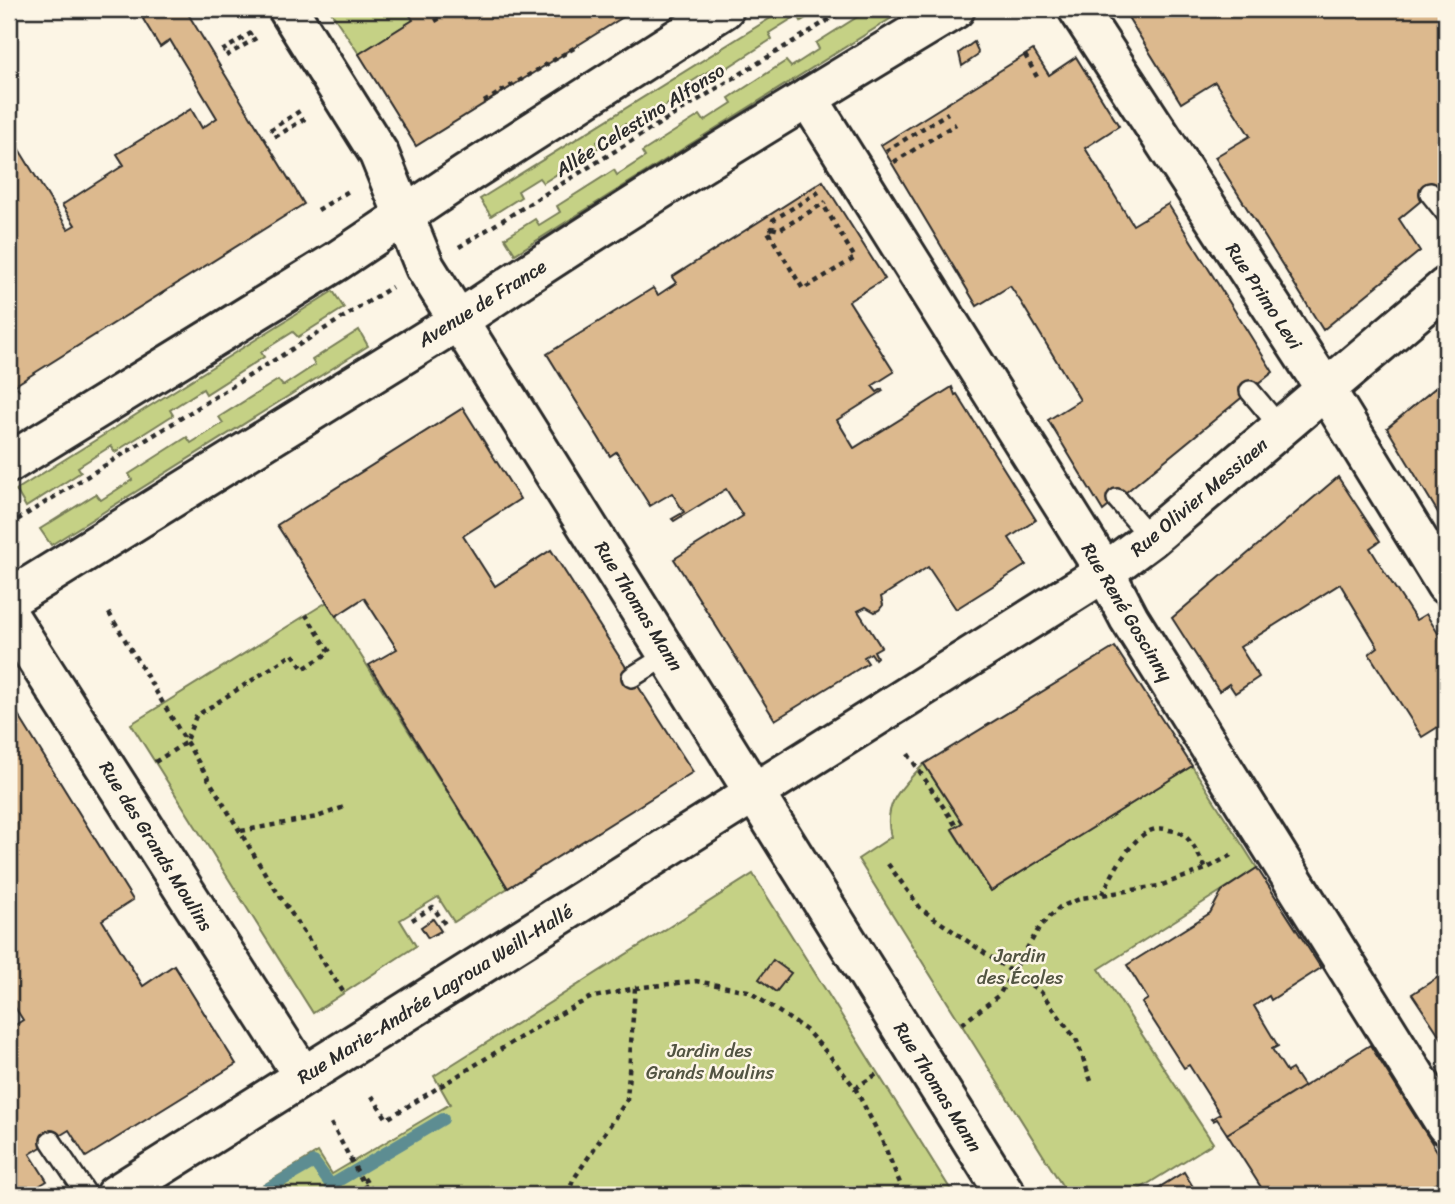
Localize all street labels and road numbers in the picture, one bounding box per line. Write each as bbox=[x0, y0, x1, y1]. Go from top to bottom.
street label: Allée Celestino Alfonso bbox=[548, 54, 732, 186]
street label: Rue Primo Levi bbox=[1217, 236, 1312, 357]
street label: Avenue de France bbox=[410, 250, 553, 356]
street label: Rue Olivier Messiaen bbox=[1122, 429, 1276, 565]
street label: Rue Thomas Mann bbox=[586, 534, 692, 678]
street label: Rue René Goscinny bbox=[1072, 536, 1182, 688]
street label: Rue des Grands Moulins bbox=[90, 754, 222, 938]
street label: Rue Marie-Andrée Lagroua Weill-Hallé bbox=[290, 895, 580, 1093]
street label: Rue Thomas Mann bbox=[885, 1015, 991, 1159]

